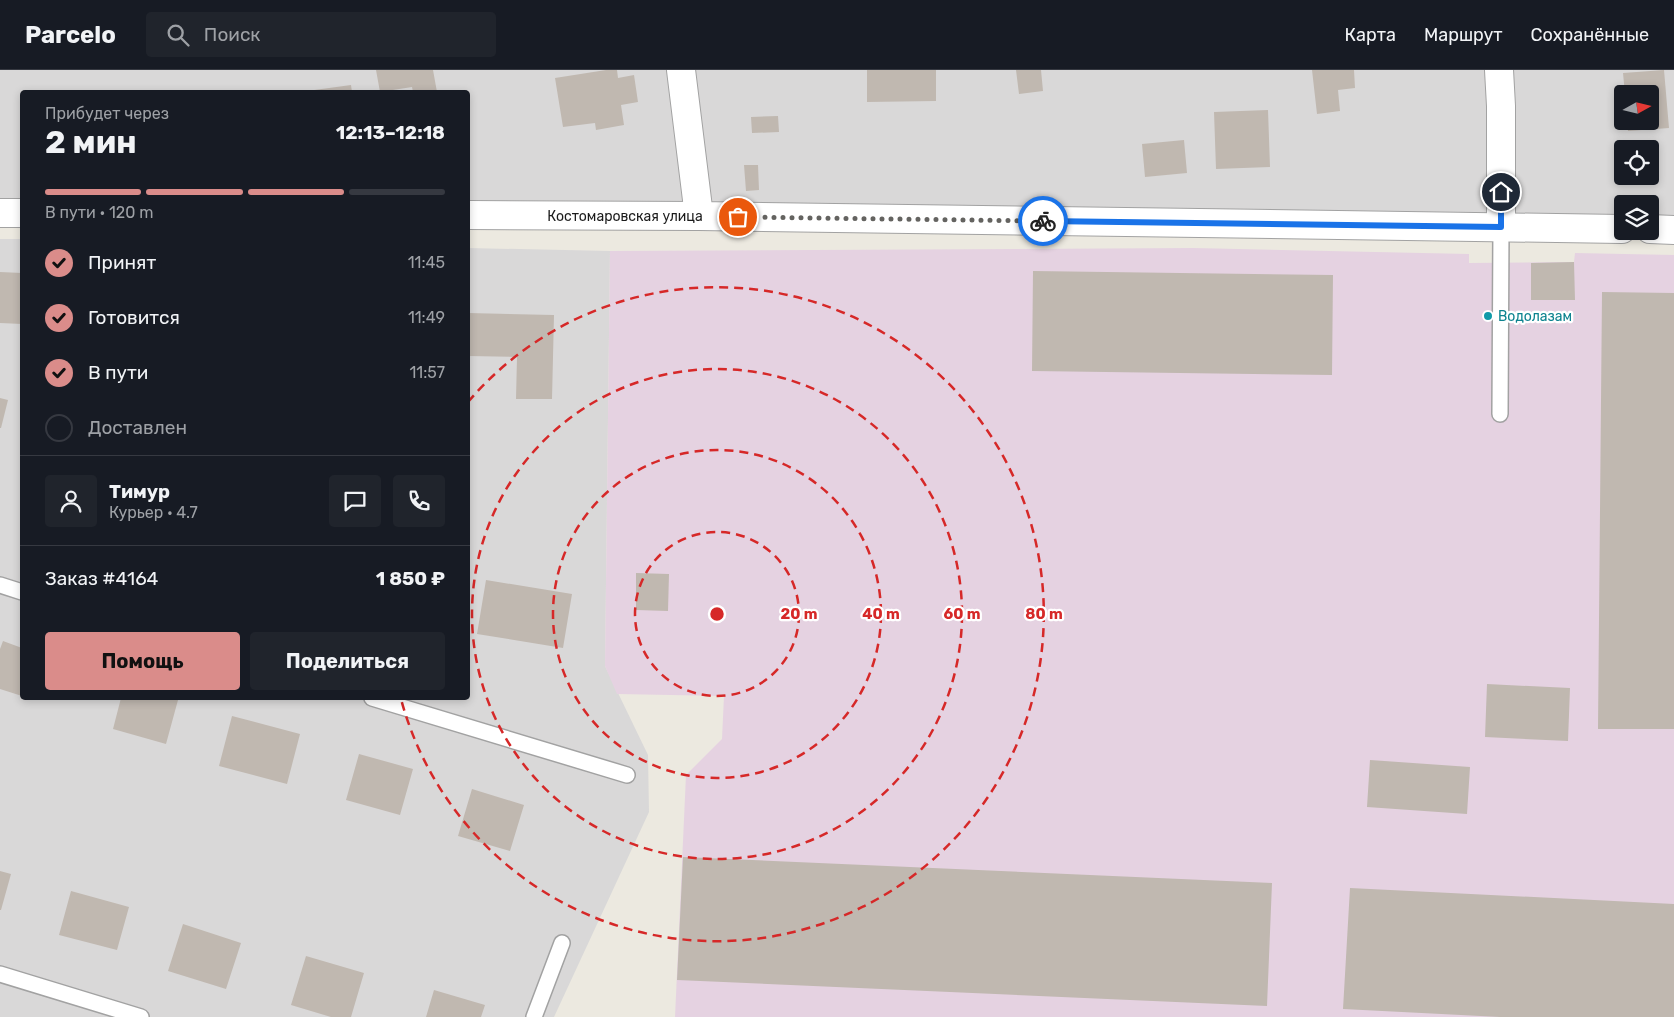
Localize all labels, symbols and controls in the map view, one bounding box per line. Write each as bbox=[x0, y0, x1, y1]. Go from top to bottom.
search box bbox=[146, 12, 496, 57]
text: Parcelo bbox=[25, 21, 116, 49]
icon: search bbox=[164, 21, 192, 49]
text: Поиск bbox=[204, 23, 261, 46]
text: Карта bbox=[1345, 24, 1396, 46]
text: Маршрут bbox=[1424, 24, 1503, 46]
text: Сохранённые bbox=[1531, 24, 1649, 46]
north arrow bbox=[1614, 85, 1659, 130]
map controls bbox=[1614, 85, 1659, 240]
text: Прибудет через bbox=[45, 104, 169, 123]
text: 12:13–12:18 bbox=[336, 121, 445, 144]
text: 2 мин bbox=[45, 123, 137, 161]
button: locate bbox=[1614, 140, 1659, 185]
pin bbox=[1480, 171, 1522, 213]
icon: home bbox=[1487, 178, 1515, 206]
button: layers bbox=[1614, 195, 1659, 240]
pin bbox=[717, 196, 759, 238]
courier bbox=[1018, 196, 1068, 246]
text: В пути · 120 m bbox=[45, 203, 153, 222]
icon: bag bbox=[724, 203, 752, 231]
icon: bike bbox=[1029, 207, 1057, 235]
street label: Костомаровская улица bbox=[547, 208, 703, 225]
icon: check bbox=[45, 249, 73, 277]
text: Принят bbox=[88, 251, 156, 274]
text: 11:45 bbox=[408, 253, 445, 272]
icon: check bbox=[45, 304, 73, 332]
text: Готовится bbox=[88, 306, 180, 329]
text: 11:49 bbox=[408, 308, 445, 327]
place label: Водолазам bbox=[1498, 308, 1572, 325]
marker: Водолазам bbox=[1482, 310, 1494, 322]
icon: check bbox=[45, 359, 73, 387]
text: В пути bbox=[88, 361, 148, 384]
text: 11:57 bbox=[409, 363, 445, 382]
text: Доставлен bbox=[88, 416, 187, 439]
button: person bbox=[45, 475, 97, 527]
button: chat bbox=[329, 475, 381, 527]
button: phone bbox=[393, 475, 445, 527]
text: Тимур bbox=[109, 480, 170, 503]
text: Курьер · 4.7 bbox=[109, 503, 198, 522]
text: Заказ #4164 bbox=[45, 567, 158, 590]
text: 1 850 ₽ bbox=[376, 567, 445, 590]
centre of rings bbox=[708, 605, 726, 623]
text: 20 m bbox=[781, 605, 817, 623]
text: 40 m bbox=[862, 605, 900, 623]
text: 60 m bbox=[944, 605, 980, 623]
text: 80 m bbox=[1025, 605, 1063, 623]
button: Помощь bbox=[45, 632, 240, 690]
button: Поделиться bbox=[250, 632, 445, 690]

